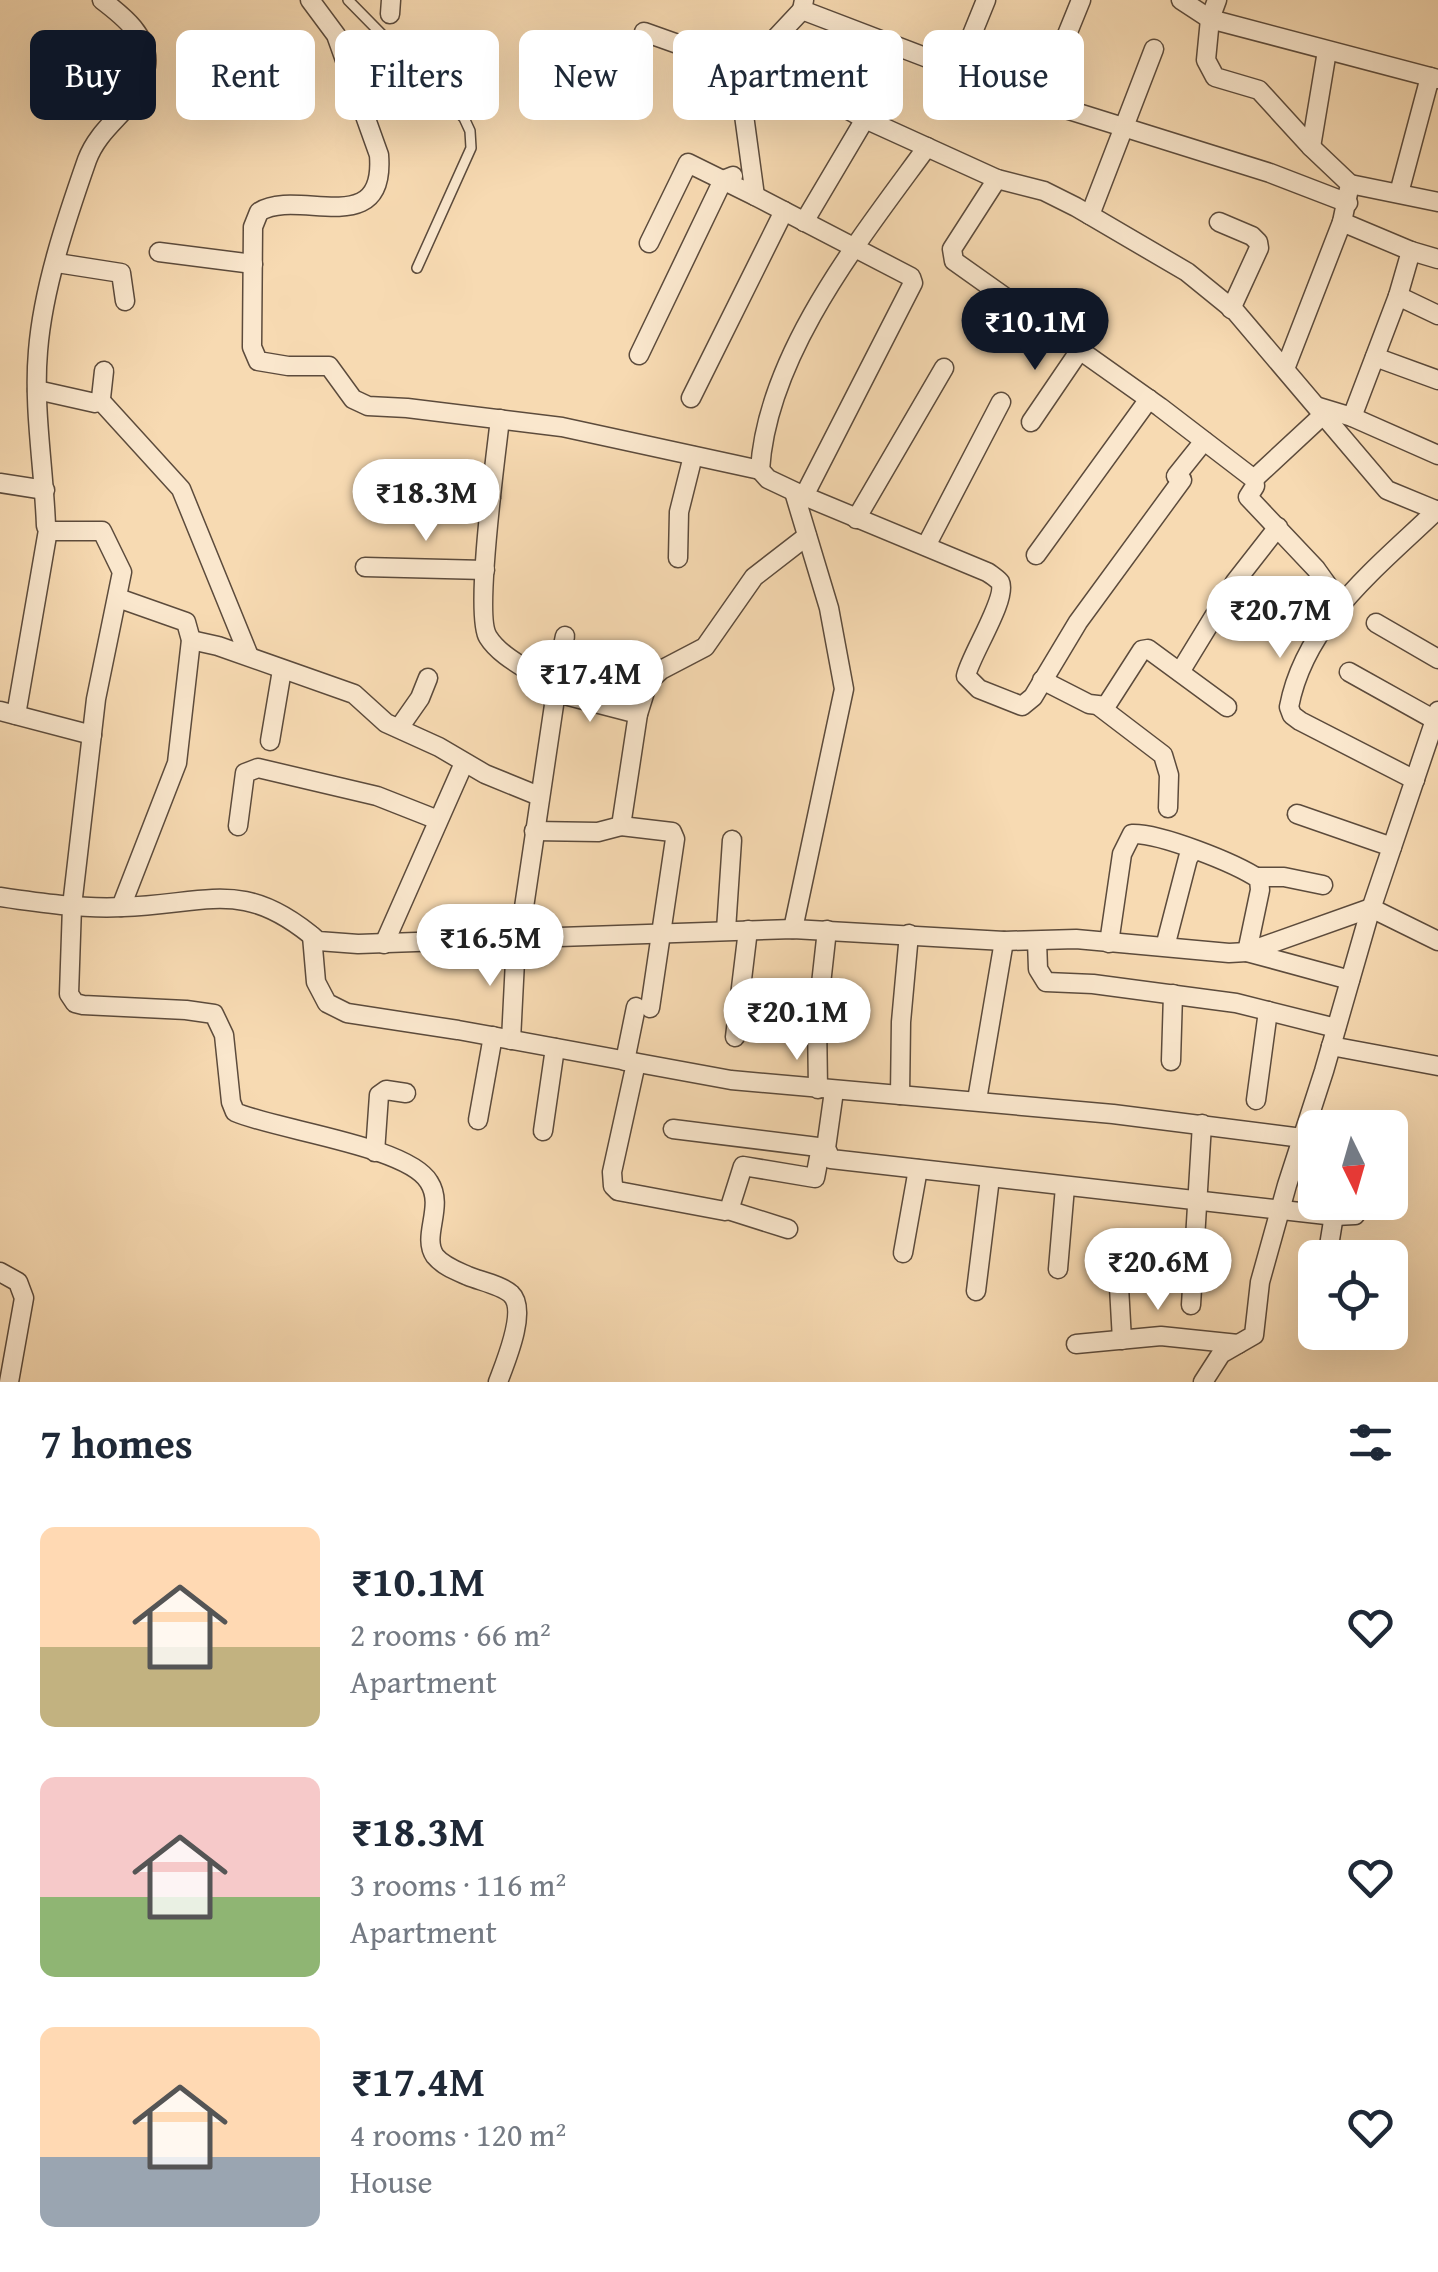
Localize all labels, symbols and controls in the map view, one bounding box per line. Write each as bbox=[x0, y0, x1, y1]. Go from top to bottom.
chip: Buy bbox=[30, 30, 156, 120]
chip: Rent bbox=[176, 30, 315, 120]
chip: Filters bbox=[335, 30, 499, 120]
chip: New bbox=[519, 30, 653, 120]
chip: Apartment bbox=[673, 30, 903, 120]
chip: House bbox=[923, 30, 1084, 120]
pin: ₹10.1M bbox=[954, 288, 1116, 373]
text: ₹10.1M bbox=[984, 297, 1086, 344]
pin: ₹18.3M bbox=[345, 459, 507, 544]
text: ₹18.3M bbox=[375, 468, 477, 515]
pin: ₹20.7M bbox=[1199, 576, 1361, 661]
text: ₹20.7M bbox=[1229, 585, 1331, 632]
pin: ₹17.4M bbox=[509, 640, 671, 725]
text: ₹17.4M bbox=[539, 649, 641, 696]
pin: ₹16.5M bbox=[409, 904, 571, 989]
text: ₹16.5M bbox=[439, 913, 541, 960]
pin: ₹20.1M bbox=[716, 978, 878, 1063]
text: ₹20.1M bbox=[746, 987, 848, 1034]
north arrow bbox=[1298, 1110, 1408, 1220]
map controls bbox=[1298, 1110, 1408, 1350]
pin: ₹20.6M bbox=[1077, 1228, 1239, 1313]
text: ₹20.6M bbox=[1107, 1237, 1209, 1284]
button: locate bbox=[1298, 1240, 1408, 1350]
text: 7 homes bbox=[40, 1412, 193, 1473]
icon: filters bbox=[1343, 1415, 1398, 1470]
text: ₹10.1M bbox=[350, 1550, 485, 1611]
icon: home bbox=[120, 1567, 240, 1687]
icon: heart bbox=[1343, 1600, 1398, 1655]
text: 2 rooms · 66 m² bbox=[350, 1611, 551, 1658]
text: Apartment bbox=[350, 1658, 497, 1705]
text: ₹18.3M bbox=[350, 1800, 485, 1861]
icon: home bbox=[120, 1817, 240, 1937]
icon: heart bbox=[1343, 1850, 1398, 1905]
text: 3 rooms · 116 m² bbox=[350, 1861, 566, 1908]
text: Apartment bbox=[350, 1908, 497, 1955]
text: ₹17.4M bbox=[350, 2050, 485, 2111]
icon: home bbox=[120, 2067, 240, 2187]
icon: heart bbox=[1343, 2100, 1398, 2155]
text: 4 rooms · 120 m² bbox=[350, 2111, 566, 2158]
text: House bbox=[350, 2158, 433, 2205]

